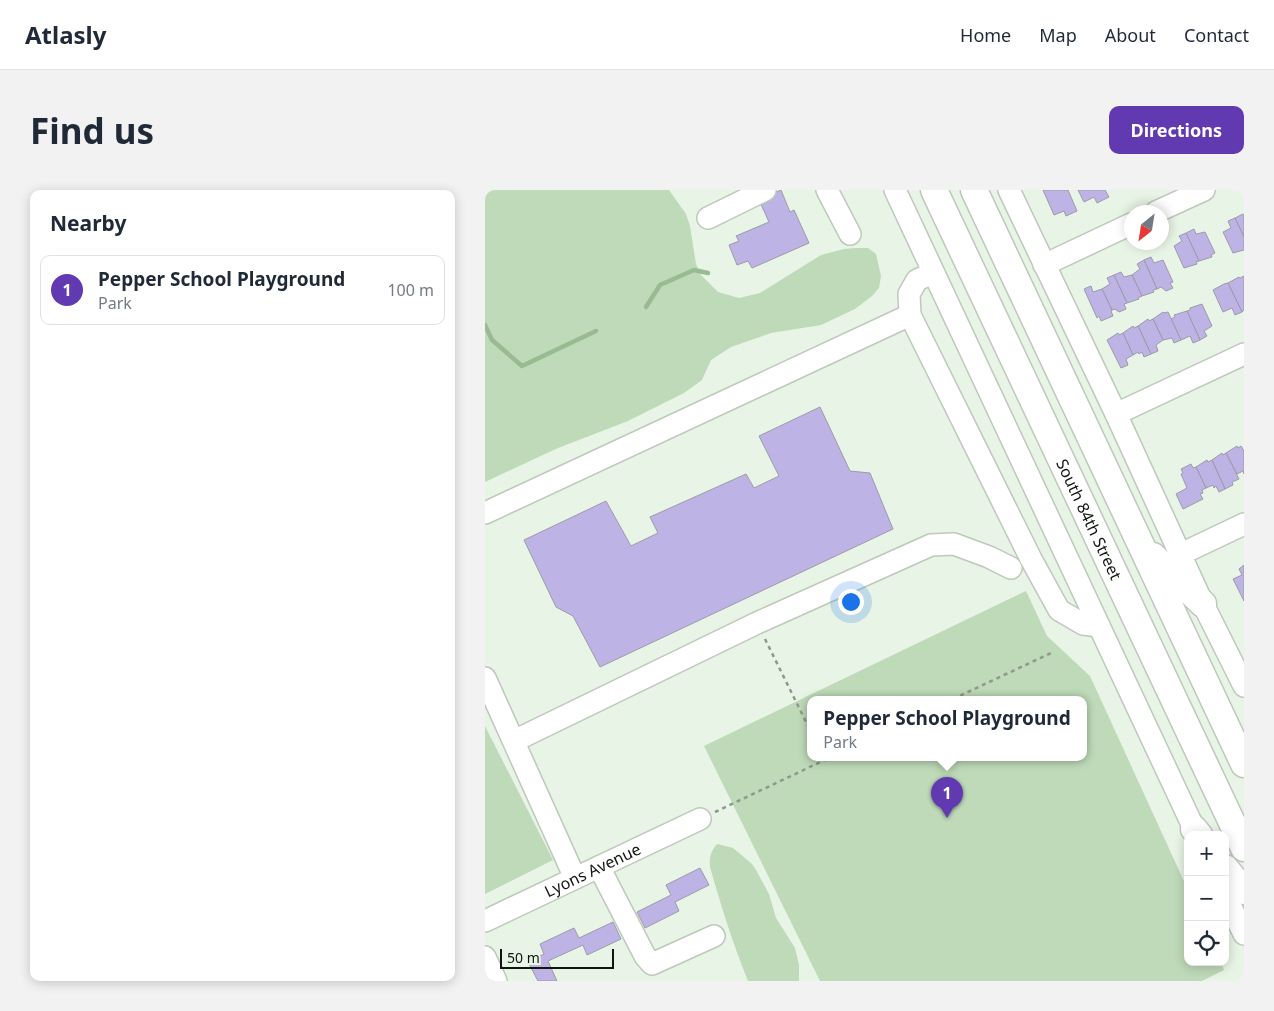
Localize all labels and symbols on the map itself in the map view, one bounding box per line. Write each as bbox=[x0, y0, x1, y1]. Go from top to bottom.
north arrow bbox=[1124, 205, 1169, 250]
street label: South 84th Street bbox=[1051, 455, 1127, 583]
your location bbox=[838, 589, 864, 615]
pin: 1 bbox=[931, 777, 963, 818]
street label: Lyons Avenue bbox=[541, 838, 644, 902]
scale bar bbox=[500, 946, 614, 969]

